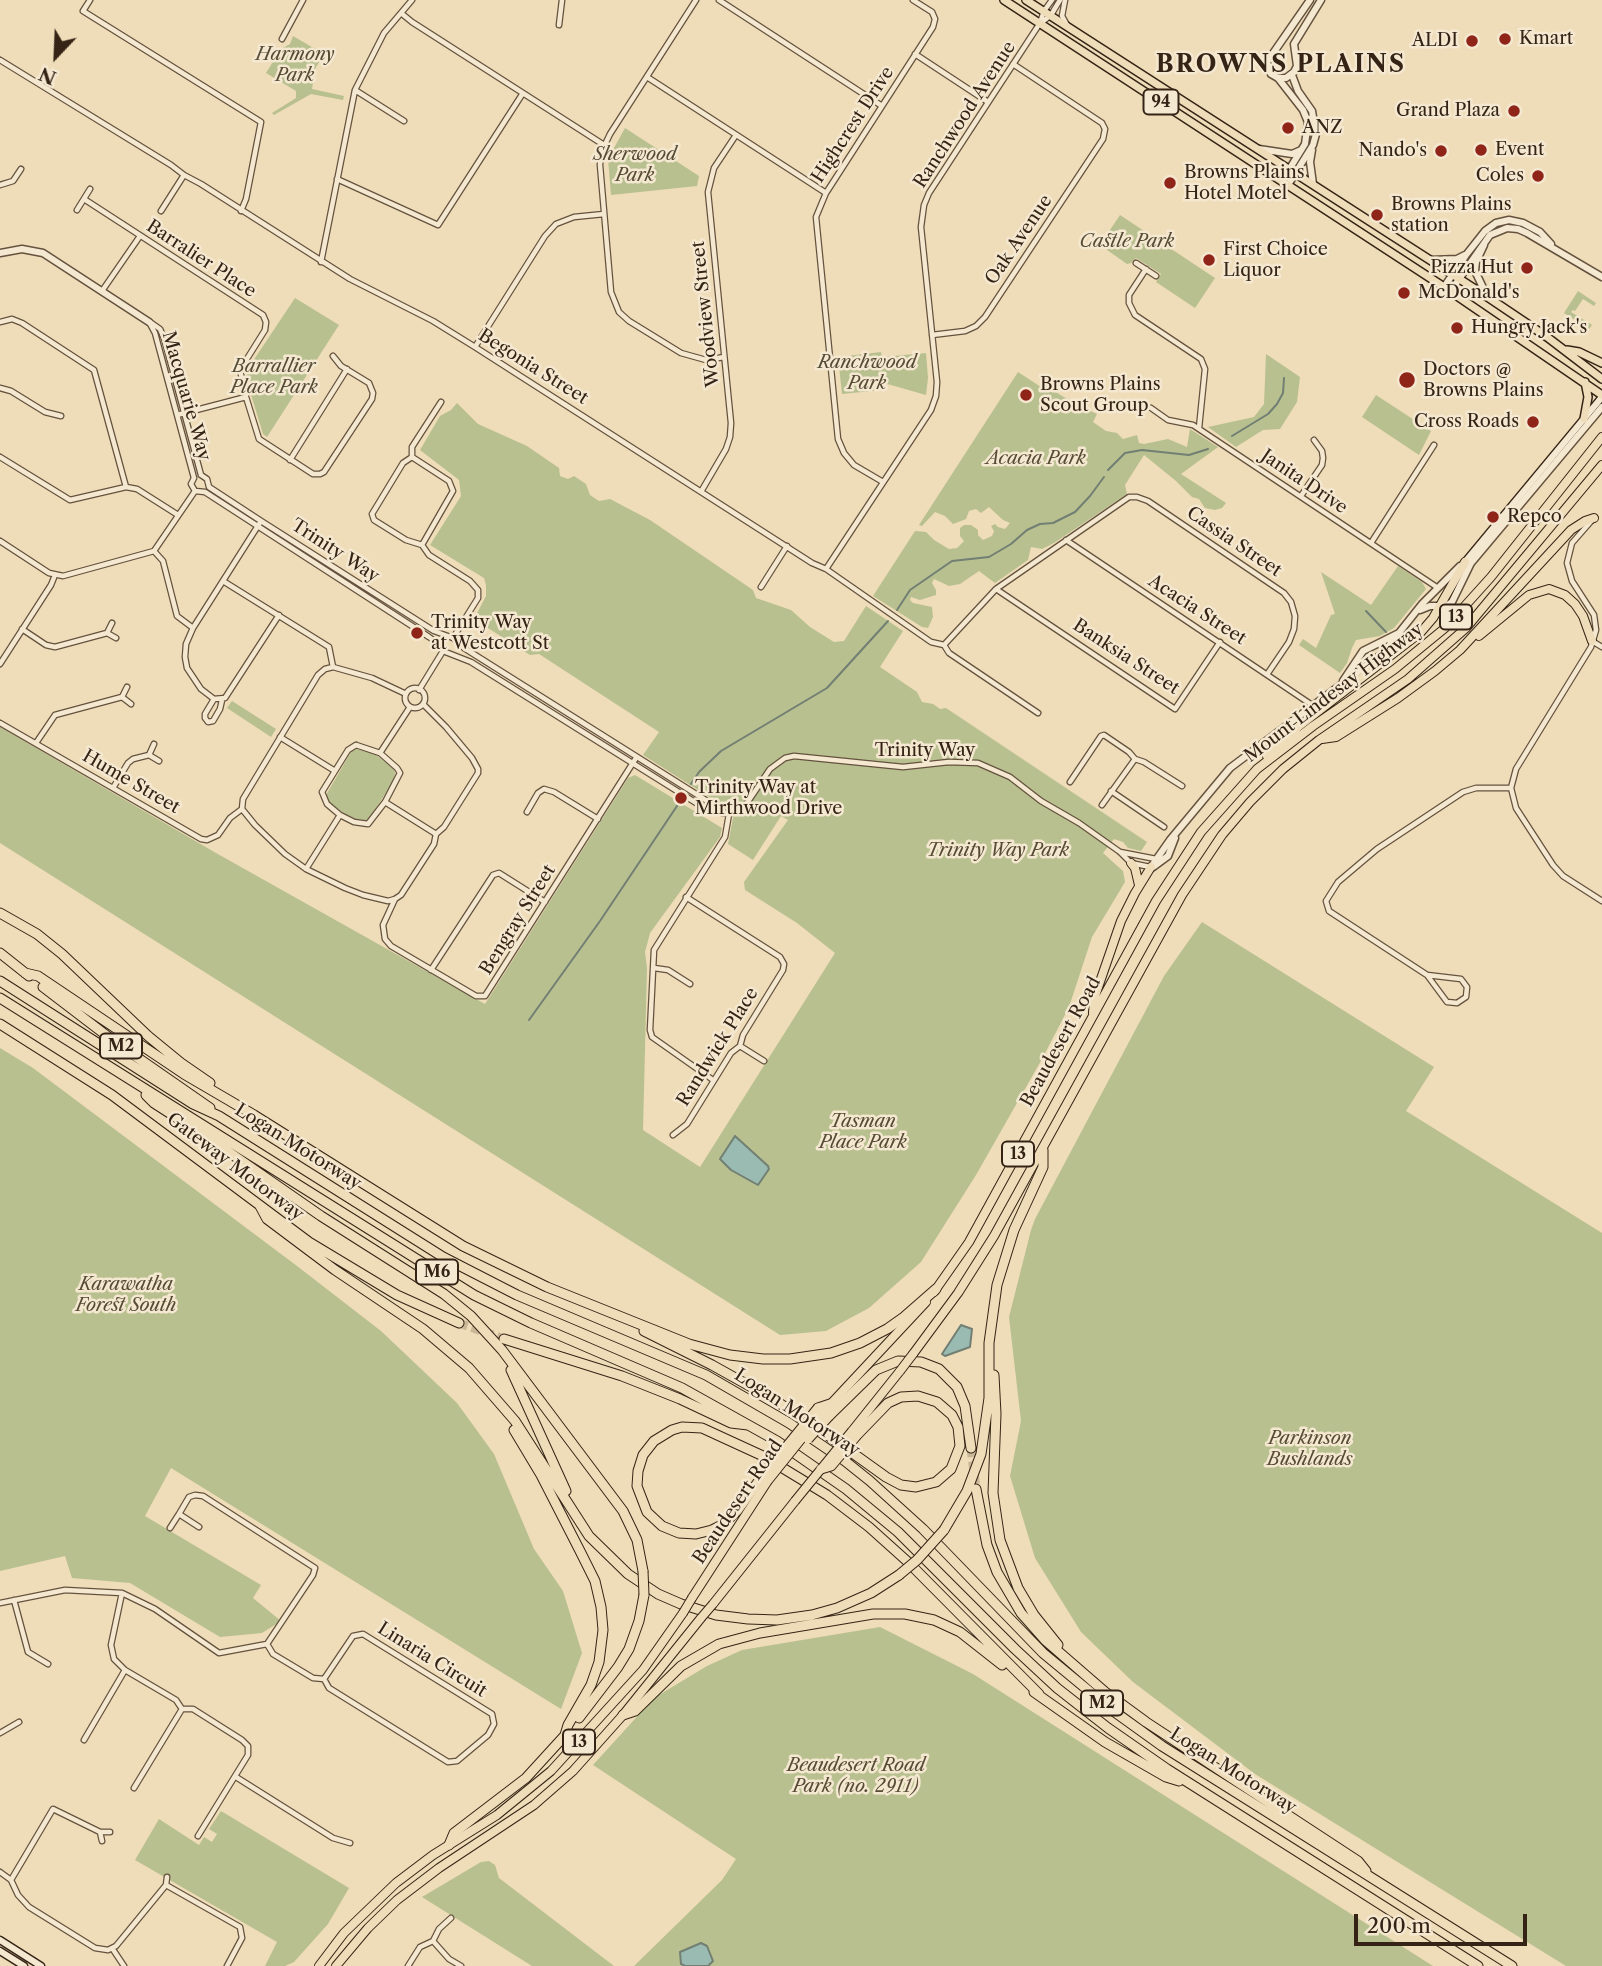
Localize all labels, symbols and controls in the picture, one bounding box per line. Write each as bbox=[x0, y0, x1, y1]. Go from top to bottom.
north arrow bbox=[21, 21, 91, 91]
place label: Kmart bbox=[1519, 28, 1573, 50]
place label: ALDI bbox=[1412, 30, 1458, 52]
marker: Kmart bbox=[1497, 31, 1513, 47]
marker: ALDI bbox=[1464, 33, 1480, 49]
street label: Ranchwood Avenue bbox=[910, 38, 1020, 192]
park label: Harmony Park bbox=[255, 44, 335, 86]
district label: BROWNS PLAINS bbox=[1157, 51, 1405, 79]
text: N bbox=[36, 62, 60, 90]
street label: Highcrest Drive bbox=[807, 63, 899, 187]
road number: 94 bbox=[1144, 90, 1178, 114]
place label: Grand Plaza bbox=[1396, 100, 1500, 122]
marker: Grand Plaza bbox=[1506, 103, 1522, 119]
place label: ANZ bbox=[1302, 117, 1342, 139]
marker: ANZ bbox=[1280, 120, 1296, 136]
place label: Event bbox=[1495, 139, 1544, 161]
place label: Nando's bbox=[1359, 140, 1427, 162]
marker: Event bbox=[1473, 142, 1489, 158]
marker: Nando's bbox=[1433, 143, 1449, 159]
park label: Sherwood Park bbox=[593, 144, 677, 186]
place label: Browns Plains Hotel Motel bbox=[1184, 162, 1305, 204]
place label: Coles bbox=[1476, 165, 1524, 187]
marker: Coles bbox=[1530, 168, 1546, 184]
marker: Browns Plains Hotel Motel bbox=[1162, 175, 1178, 191]
street label: Oak Avenue bbox=[981, 191, 1057, 289]
place label: Browns Plains station bbox=[1391, 194, 1512, 236]
marker: Browns Plains station bbox=[1369, 207, 1385, 223]
street label: Barralier Place bbox=[142, 216, 260, 302]
park label: Castle Park bbox=[1080, 231, 1174, 253]
place label: First Choice Liquor bbox=[1223, 239, 1328, 282]
street label: Woodview Street bbox=[688, 240, 724, 388]
marker: First Choice Liquor bbox=[1201, 252, 1217, 268]
place label: Pizza Hut bbox=[1430, 257, 1513, 279]
marker: Pizza Hut bbox=[1519, 260, 1535, 276]
place label: McDonald's bbox=[1418, 282, 1519, 304]
marker: McDonald's bbox=[1396, 285, 1412, 301]
place label: Hungry Jack's bbox=[1471, 317, 1587, 339]
marker: Hungry Jack's bbox=[1449, 320, 1465, 336]
street label: Begonia Street bbox=[474, 325, 592, 409]
street label: Macquarie Way bbox=[157, 329, 215, 463]
park label: Ranchwood Park bbox=[818, 352, 916, 394]
park label: Barrallier Place Park bbox=[230, 356, 318, 398]
place label: Doctors @ Browns Plains bbox=[1423, 359, 1544, 402]
marker: Doctors @ Browns Plains bbox=[1397, 370, 1417, 390]
place label: Browns Plains Scout Group bbox=[1040, 374, 1161, 416]
marker: Browns Plains Scout Group bbox=[1018, 387, 1034, 403]
place label: Cross Roads bbox=[1414, 411, 1519, 433]
marker: Cross Roads bbox=[1525, 414, 1541, 430]
street label: Janita Drive bbox=[1257, 445, 1351, 519]
park label: Acacia Park bbox=[986, 448, 1086, 470]
street label: Cassia Street bbox=[1182, 502, 1286, 582]
place label: Repco bbox=[1507, 506, 1562, 528]
marker: Repco bbox=[1485, 509, 1501, 525]
street label: Trinity Way bbox=[287, 515, 383, 587]
street label: Acacia Street bbox=[1144, 570, 1250, 650]
road number: 13 bbox=[1440, 604, 1472, 630]
place label: Trinity Way at Westcott St bbox=[431, 612, 549, 654]
street label: Banksia Street bbox=[1069, 615, 1183, 699]
street label: Mount Lindesay Highway bbox=[1240, 619, 1428, 767]
marker: Trinity Way at Westcott St bbox=[409, 625, 425, 641]
street label: Trinity Way bbox=[875, 740, 975, 762]
street label: Hume Street bbox=[78, 745, 184, 819]
place label: Trinity Way at Mirthwood Drive bbox=[695, 777, 842, 820]
marker: Trinity Way at Mirthwood Drive bbox=[673, 790, 689, 806]
park label: Trinity Way Park bbox=[927, 840, 1069, 862]
street label: Bengray Street bbox=[476, 861, 560, 979]
street label: Beaudesert Road bbox=[1016, 973, 1106, 1111]
street label: Randwick Place bbox=[673, 984, 763, 1110]
road number: M2 bbox=[100, 1034, 142, 1058]
street label: Logan Motorway bbox=[231, 1099, 365, 1195]
street label: Gateway Motorway bbox=[162, 1109, 308, 1225]
park label: Tasman Place Park bbox=[819, 1111, 907, 1154]
road number: 13 bbox=[1002, 1142, 1034, 1166]
road number: M6 bbox=[416, 1260, 458, 1284]
park label: Karawatha Forest South bbox=[76, 1274, 176, 1316]
street label: Logan Motorway bbox=[730, 1364, 864, 1462]
park label: Parkinson Bushlands bbox=[1267, 1428, 1353, 1470]
street label: Beaudesert Road bbox=[688, 1436, 788, 1568]
street label: Linaria Circuit bbox=[373, 1618, 491, 1702]
road number: M2 bbox=[1081, 1690, 1123, 1716]
street label: Logan Motorway bbox=[1166, 1723, 1300, 1819]
road number: 13 bbox=[563, 1730, 595, 1754]
park label: Beaudesert Road Park (no. 2911) bbox=[787, 1755, 925, 1798]
scale bar bbox=[1357, 1899, 1530, 1943]
text: 200 m bbox=[1367, 1913, 1431, 1938]

